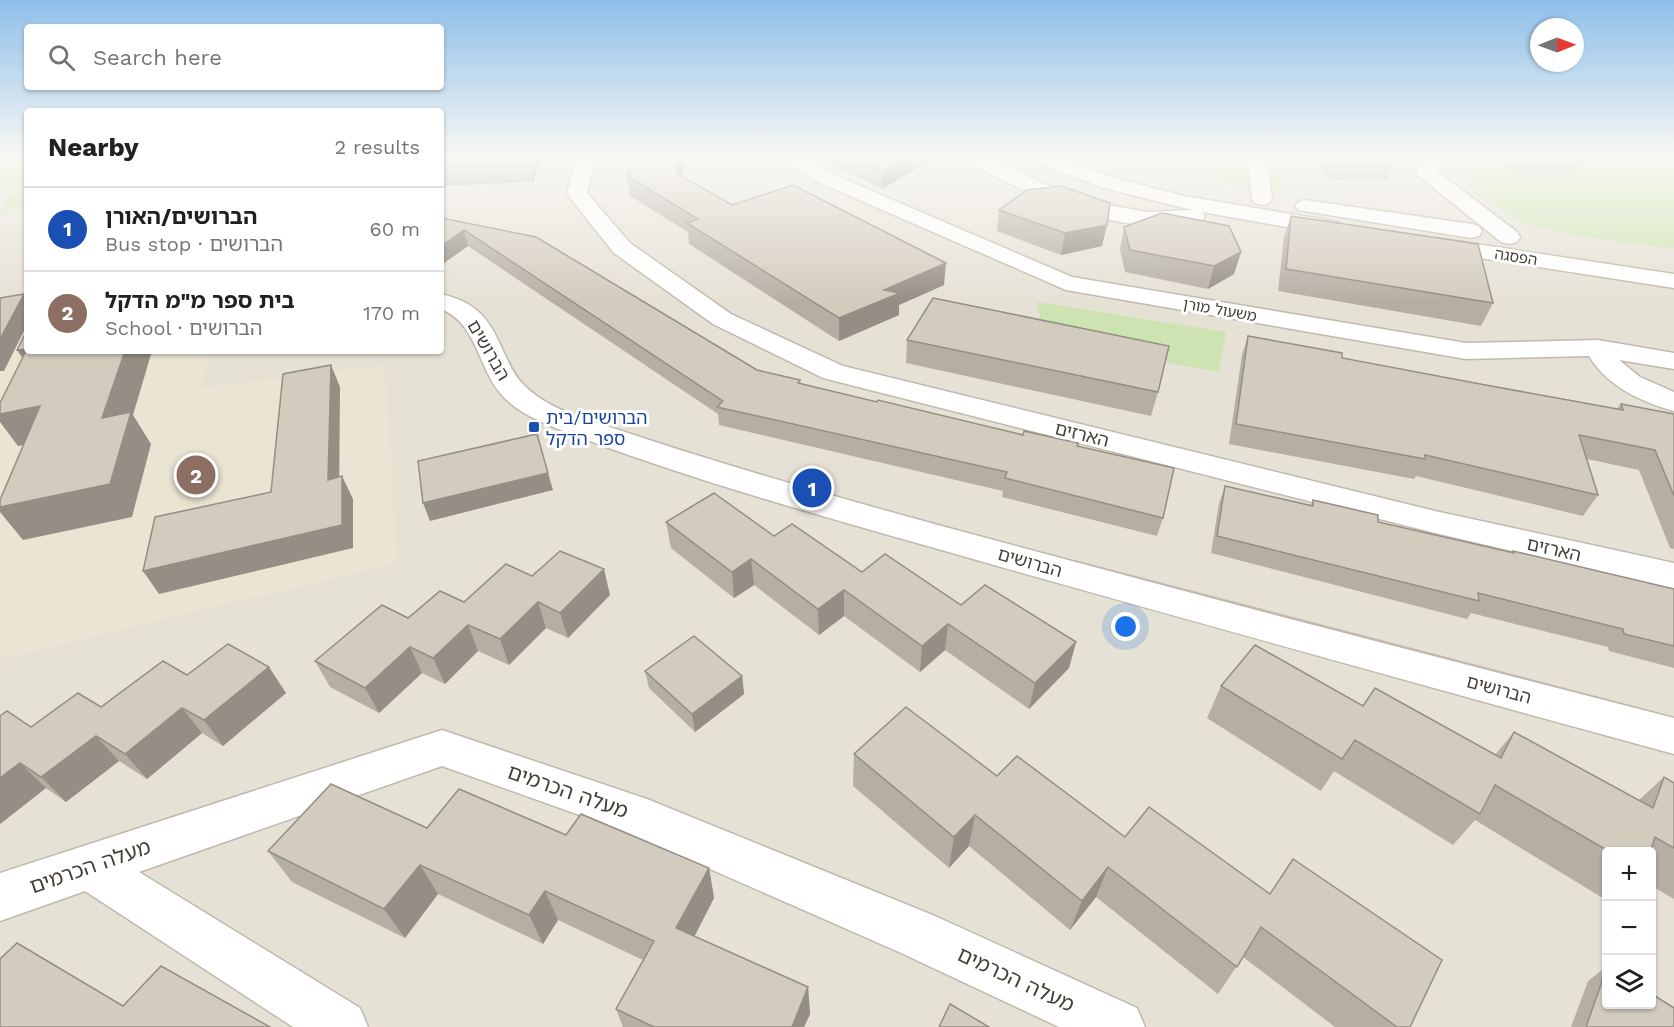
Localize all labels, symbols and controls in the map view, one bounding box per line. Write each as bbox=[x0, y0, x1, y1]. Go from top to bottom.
north arrow bbox=[1530, 18, 1584, 72]
search box bbox=[24, 24, 444, 90]
icon: search bbox=[45, 41, 78, 74]
text: Search here bbox=[93, 45, 222, 70]
text: Nearby bbox=[48, 132, 139, 162]
text: 2 results bbox=[335, 135, 420, 159]
text: הברושים/האורן bbox=[105, 204, 257, 229]
text: 1 bbox=[63, 217, 72, 241]
text: 60 m bbox=[370, 217, 420, 241]
text: Bus stop · הברושים bbox=[105, 232, 283, 256]
street label: הפסגה bbox=[1493, 245, 1539, 269]
text: בית ספר מ"מ הדקל bbox=[105, 288, 295, 313]
street label: משעול מורן bbox=[1182, 295, 1258, 325]
text: 2 bbox=[62, 301, 73, 325]
text: 170 m bbox=[363, 301, 420, 325]
text: School · הברושים bbox=[105, 316, 263, 340]
street label: הברושים bbox=[463, 316, 515, 384]
place label: הברושים/בית ספר הדקל bbox=[546, 407, 648, 449]
street label: הארזים bbox=[1053, 417, 1111, 451]
marker: הברושים/בית ספר הדקל bbox=[527, 420, 541, 434]
pin: 2 bbox=[176, 452, 216, 498]
pin: 1 bbox=[792, 466, 832, 510]
street label: הארזים bbox=[1525, 533, 1583, 565]
street label: הברושים bbox=[995, 543, 1065, 581]
your location bbox=[1111, 612, 1140, 641]
street label: הברושים bbox=[1464, 670, 1534, 708]
street label: מעלה הכרמים bbox=[504, 759, 632, 823]
street label: מעלה הכרמים bbox=[26, 834, 154, 898]
map controls bbox=[1602, 847, 1656, 1009]
button: + bbox=[1602, 847, 1656, 901]
button: − bbox=[1602, 901, 1656, 955]
street label: מעלה הכרמים bbox=[954, 941, 1079, 1017]
button: layers bbox=[1602, 955, 1656, 1009]

